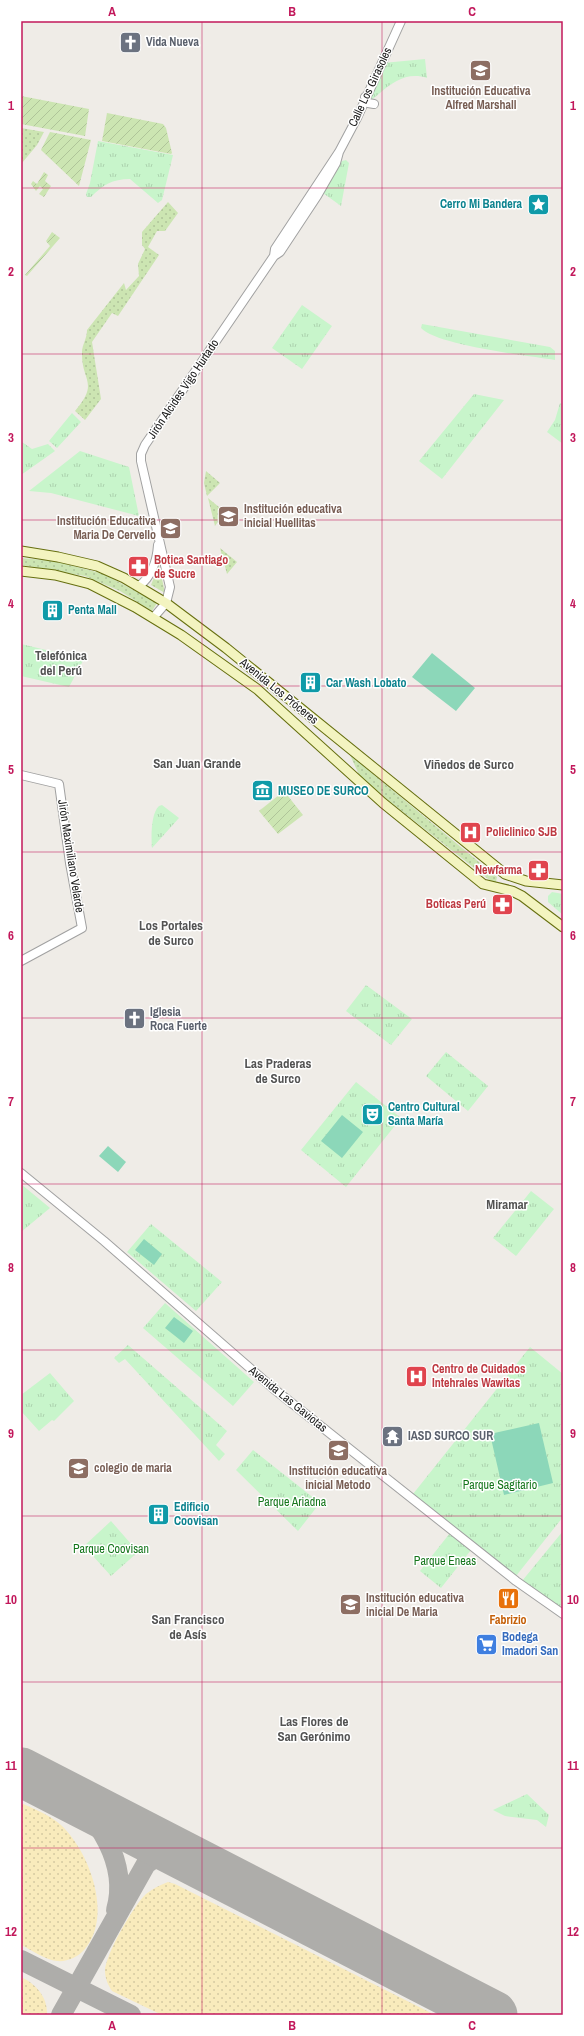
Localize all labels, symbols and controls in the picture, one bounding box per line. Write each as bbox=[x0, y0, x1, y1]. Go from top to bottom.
text: A bbox=[108, 3, 116, 20]
text: B bbox=[288, 3, 296, 20]
text: C bbox=[468, 3, 476, 20]
church icon: Vida Nueva bbox=[117, 29, 143, 55]
place label: Vida Nueva bbox=[146, 34, 199, 50]
street label: Calle Los Girasoles bbox=[345, 45, 395, 129]
school or university icon: Institución Educativa Alfred Marshall bbox=[468, 57, 494, 83]
place label: Institución Educativa Alfred Marshall bbox=[432, 83, 531, 113]
text: 1 bbox=[8, 97, 14, 114]
text: 1 bbox=[570, 97, 576, 114]
place icon: Cerro Mi Bandera bbox=[525, 191, 551, 217]
place label: Cerro Mi Bandera bbox=[440, 196, 523, 212]
text: 2 bbox=[8, 263, 14, 280]
text: 2 bbox=[570, 263, 576, 280]
street label: Jirón Alcides Vigo Hurtado bbox=[144, 336, 222, 442]
text: 3 bbox=[8, 429, 14, 446]
text: 3 bbox=[570, 429, 576, 446]
place label: Institución educativa inicial Huellitas bbox=[244, 501, 342, 531]
school or university icon: Institución educativa inicial Huellitas bbox=[215, 503, 241, 529]
place label: Institución Educativa Maria De Cervello bbox=[57, 513, 157, 543]
school or university icon: Institución Educativa Maria De Cervello bbox=[158, 515, 184, 541]
place label: Botica Santiago de Sucre bbox=[154, 552, 228, 582]
pharmacy icon: Botica Santiago de Sucre bbox=[125, 554, 151, 580]
text: 4 bbox=[8, 595, 14, 612]
text: 4 bbox=[570, 595, 576, 612]
building icon: Penta Mall bbox=[39, 597, 65, 623]
place label: Penta Mall bbox=[68, 602, 117, 618]
district label: Telefónica del Perú bbox=[35, 647, 87, 679]
street label: Avenida Los Próceres bbox=[236, 654, 322, 728]
building icon: Car Wash Lobato bbox=[298, 670, 324, 696]
place label: Car Wash Lobato bbox=[326, 675, 407, 691]
district label: San Juan Grande bbox=[153, 755, 241, 772]
district label: Viñedos de Surco bbox=[424, 756, 514, 773]
text: 5 bbox=[8, 761, 14, 778]
text: 5 bbox=[570, 761, 576, 778]
museum icon: MUSEO DE SURCO bbox=[250, 778, 276, 804]
place label: MUSEO DE SURCO bbox=[278, 783, 369, 799]
street label: Jirón Maximiliano Velarde bbox=[54, 798, 88, 914]
hospital icon: Policlinico SJB bbox=[458, 819, 484, 845]
place label: Policlinico SJB bbox=[486, 824, 557, 840]
pharmacy icon: Newfarma bbox=[525, 857, 551, 883]
place label: Newfarma bbox=[475, 862, 523, 878]
pharmacy icon: Boticas Perú bbox=[489, 891, 515, 917]
place label: Boticas Perú bbox=[426, 896, 486, 912]
district label: Los Portales de Surco bbox=[139, 917, 203, 949]
text: 6 bbox=[8, 927, 14, 944]
text: 6 bbox=[570, 927, 576, 944]
place label: Iglesia Roca Fuerte bbox=[150, 1004, 207, 1034]
church icon: Iglesia Roca Fuerte bbox=[122, 1006, 148, 1032]
district label: Las Praderas de Surco bbox=[245, 1055, 312, 1087]
text: 7 bbox=[8, 1093, 14, 1110]
text: 7 bbox=[570, 1093, 576, 1110]
place label: Centro Cultural Santa María bbox=[388, 1099, 460, 1129]
theatre icon: Centro Cultural Santa María bbox=[359, 1101, 385, 1127]
district label: Miramar bbox=[486, 1196, 529, 1213]
text: 8 bbox=[8, 1259, 14, 1276]
text: 8 bbox=[570, 1259, 576, 1276]
place label: Centro de Cuidados Intehrales Wawitas bbox=[432, 1361, 526, 1391]
street label: Avenida Las Gaviotas bbox=[245, 1362, 331, 1436]
hospital icon: Centro de Cuidados Intehrales Wawitas bbox=[404, 1363, 430, 1389]
temple icon: IASD SURCO SUR bbox=[379, 1423, 405, 1449]
text: 9 bbox=[8, 1425, 14, 1442]
text: 9 bbox=[570, 1425, 576, 1442]
place label: IASD SURCO SUR bbox=[408, 1428, 493, 1444]
school or university icon: Institución educativa inicial Metodo bbox=[325, 1437, 351, 1463]
school or university icon: colegio de maria bbox=[65, 1455, 91, 1481]
place label: colegio de maria bbox=[94, 1460, 172, 1476]
place label: Institución educativa inicial Metodo bbox=[289, 1463, 387, 1493]
park label: Parque Sagitario bbox=[463, 1477, 537, 1493]
park label: Parque Ariadna bbox=[258, 1494, 327, 1510]
place label: Edificio Coovisan bbox=[174, 1499, 218, 1529]
building icon: Edificio Coovisan bbox=[146, 1501, 172, 1527]
park label: Parque Coovisan bbox=[73, 1541, 149, 1557]
park label: Parque Eneas bbox=[414, 1553, 476, 1569]
restaurant icon: Fabrizio bbox=[495, 1586, 521, 1612]
place label: Institución educativa inicial De Maria bbox=[366, 1590, 464, 1620]
text: 10 bbox=[5, 1591, 17, 1608]
text: 10 bbox=[567, 1591, 579, 1608]
school or university icon: Institución educativa inicial De Maria bbox=[337, 1592, 363, 1618]
district label: San Francisco de Asís bbox=[152, 1611, 224, 1643]
place label: Fabrizio bbox=[489, 1612, 527, 1628]
place label: Bodega Imadori San bbox=[502, 1629, 558, 1659]
supermarket icon: Bodega Imadori San bbox=[473, 1631, 499, 1657]
district label: Las Flores de San Gerónimo bbox=[278, 1713, 350, 1745]
text: 11 bbox=[5, 1757, 17, 1774]
text: 11 bbox=[567, 1757, 579, 1774]
text: 12 bbox=[5, 1923, 17, 1940]
text: 12 bbox=[567, 1923, 579, 1940]
text: A bbox=[108, 2017, 116, 2034]
text: B bbox=[288, 2017, 296, 2034]
text: C bbox=[468, 2017, 476, 2034]

